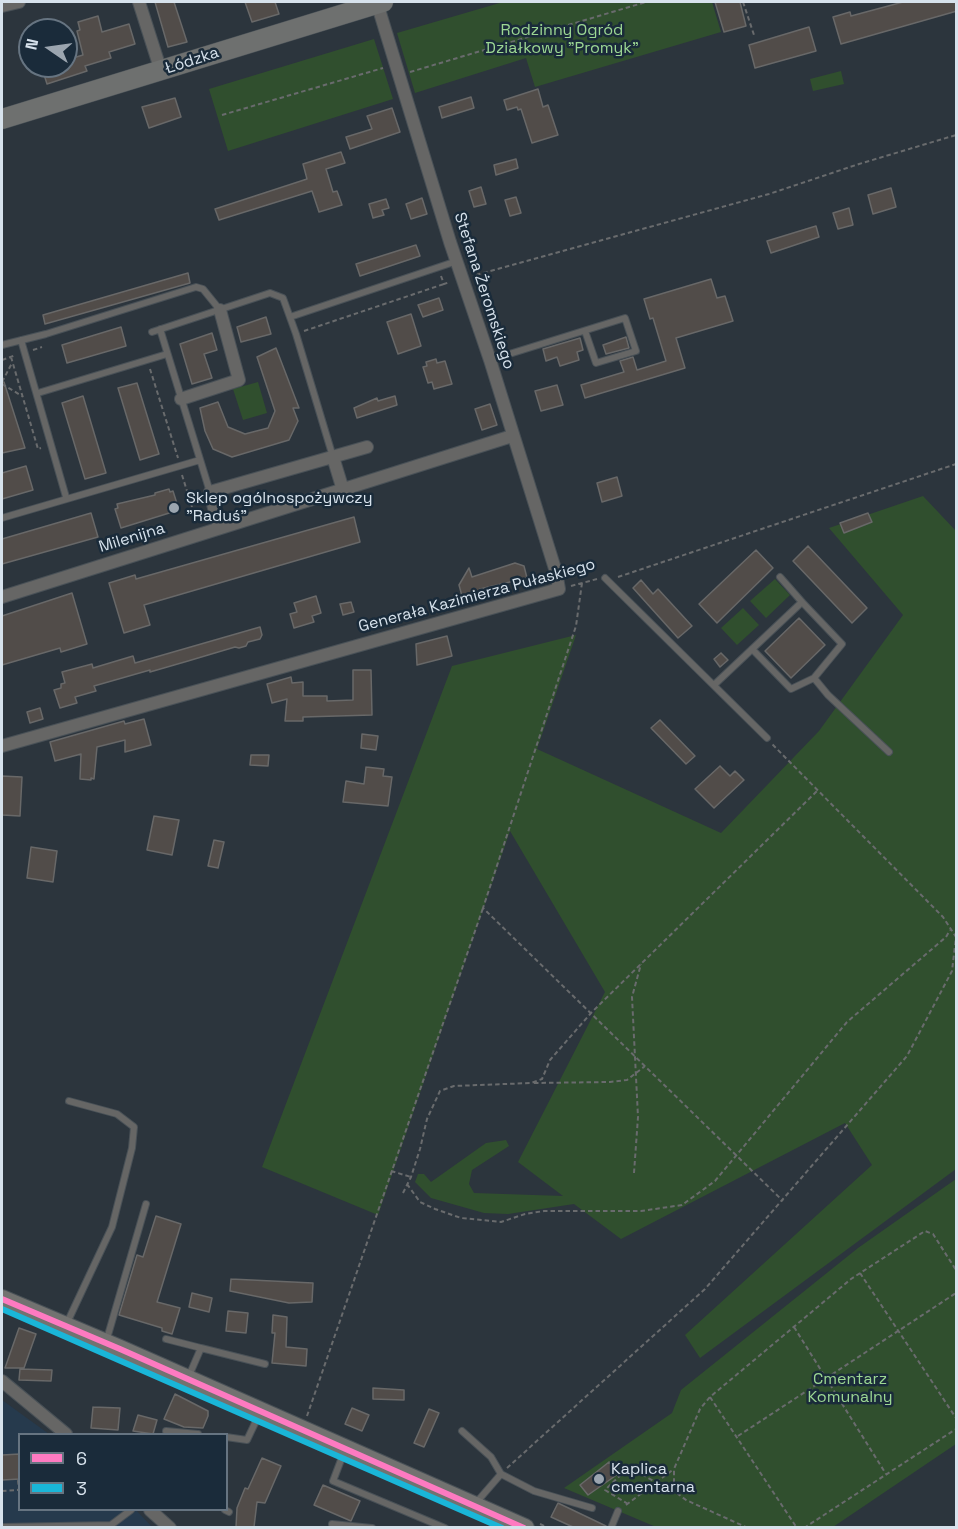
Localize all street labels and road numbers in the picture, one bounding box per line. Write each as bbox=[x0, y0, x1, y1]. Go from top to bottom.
street label: Łódzka bbox=[163, 43, 221, 79]
street label: Stefana Żeromskiego bbox=[450, 210, 518, 372]
street label: Milenijna bbox=[97, 519, 167, 557]
street label: Generała Kazimierza Pułaskiego bbox=[356, 555, 598, 637]

